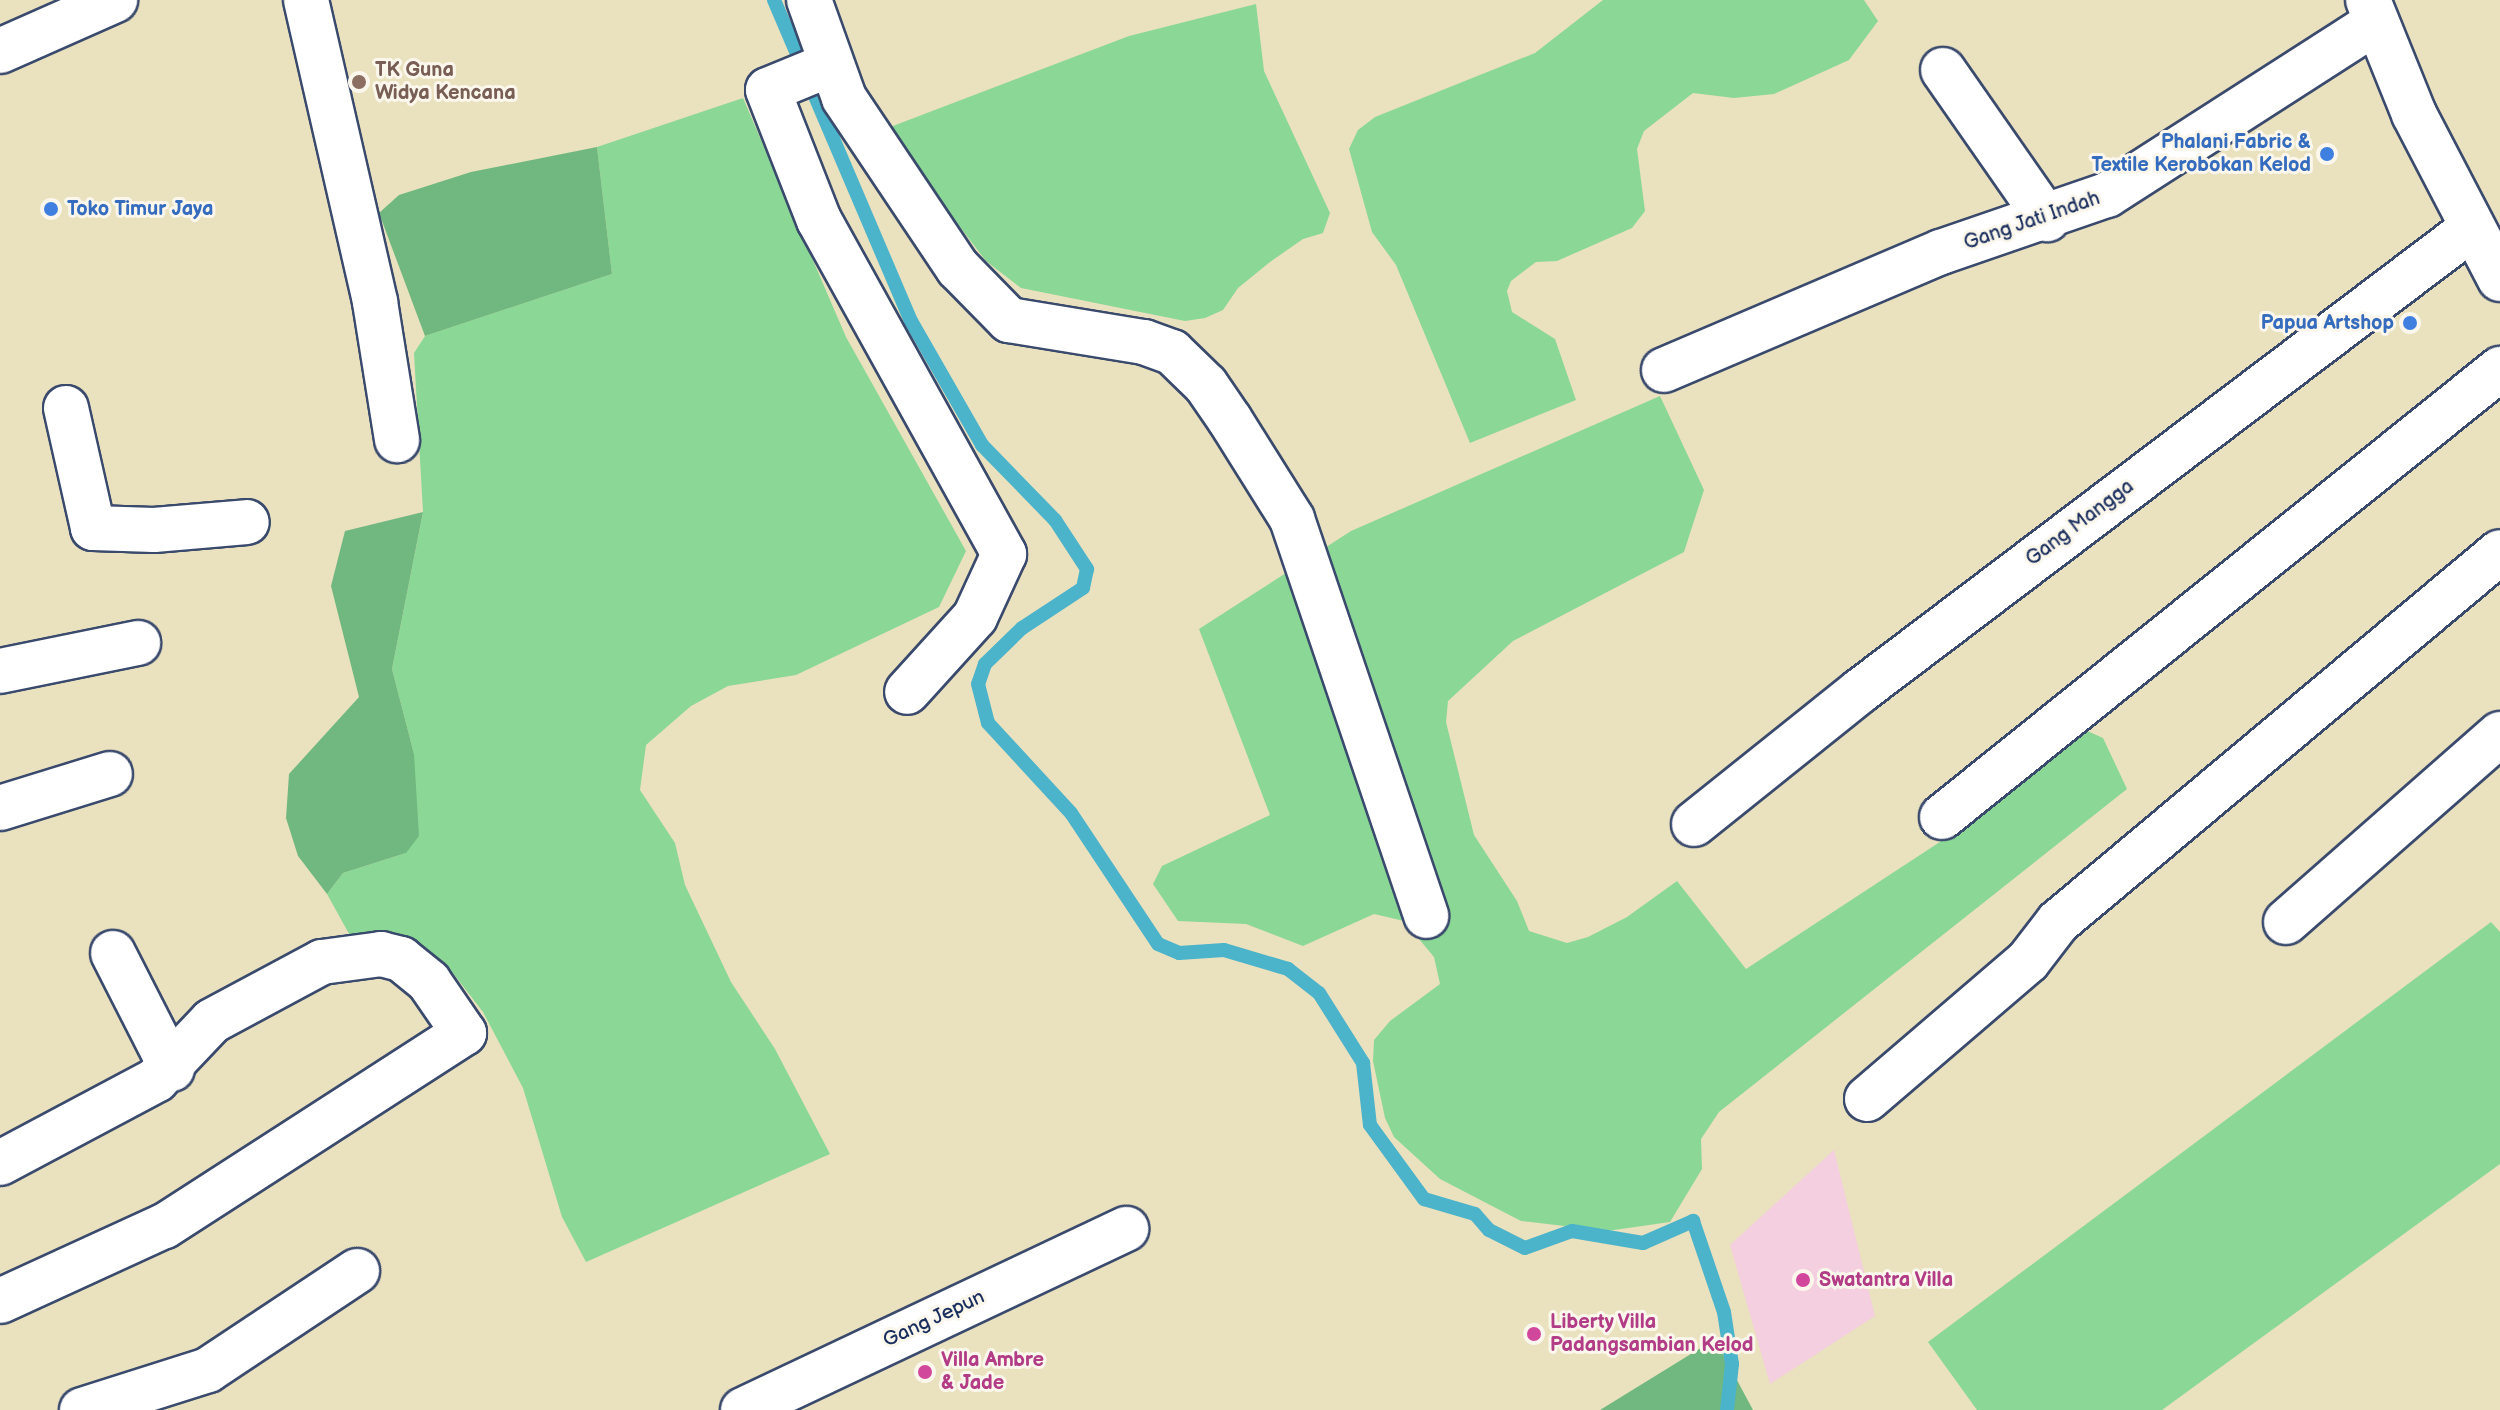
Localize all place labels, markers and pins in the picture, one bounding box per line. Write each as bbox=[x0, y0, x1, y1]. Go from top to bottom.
place label: TK Guna Widya Kencana bbox=[375, 58, 516, 105]
marker: TK Guna Widya Kencana bbox=[350, 73, 368, 91]
place label: Phalani Fabric & Textile Kerobokan Kelod bbox=[2091, 130, 2311, 177]
marker: Phalani Fabric & Textile Kerobokan Kelod bbox=[2318, 145, 2336, 163]
place label: Toko Timur Jaya bbox=[67, 197, 213, 221]
marker: Toko Timur Jaya bbox=[42, 200, 60, 218]
place label: Papua Artshop bbox=[2261, 311, 2394, 335]
marker: Papua Artshop bbox=[2401, 314, 2419, 332]
place label: Swatantra Villa bbox=[1819, 1268, 1954, 1292]
marker: Swatantra Villa bbox=[1794, 1271, 1812, 1289]
place label: Liberty Villa Padangsambian Kelod bbox=[1550, 1310, 1754, 1357]
marker: Liberty Villa Padangsambian Kelod bbox=[1525, 1325, 1543, 1343]
place label: Villa Ambre & Jade bbox=[941, 1348, 1044, 1395]
marker: Villa Ambre & Jade bbox=[916, 1363, 934, 1381]

